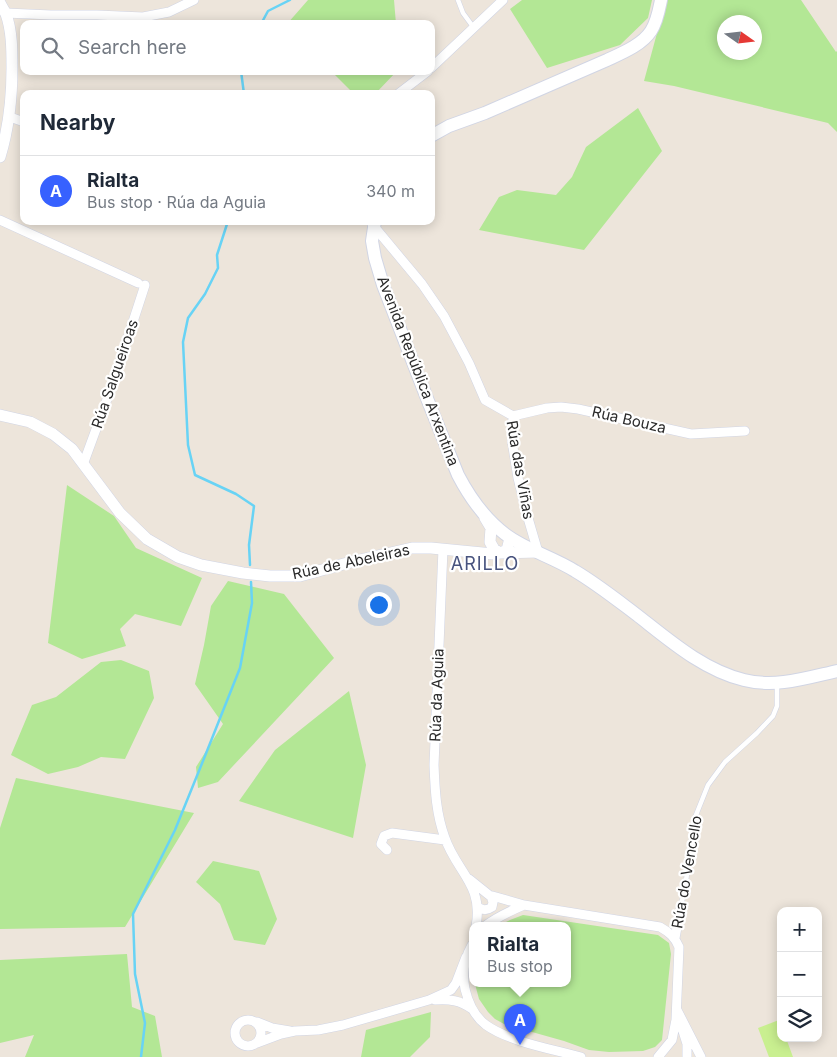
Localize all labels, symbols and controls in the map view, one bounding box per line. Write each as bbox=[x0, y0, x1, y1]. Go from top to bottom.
north arrow bbox=[717, 15, 762, 60]
search box bbox=[20, 20, 435, 75]
icon: search bbox=[38, 34, 66, 62]
text: Search here bbox=[78, 36, 187, 59]
text: Nearby bbox=[40, 110, 115, 135]
text: Rialta bbox=[87, 169, 139, 192]
text: A bbox=[50, 181, 62, 201]
text: 340 m bbox=[366, 181, 415, 201]
text: Bus stop · Rúa da Aguia bbox=[87, 192, 266, 212]
street label: Avenida República Arxentina bbox=[373, 273, 464, 469]
street label: Rúa Salgueiroas bbox=[87, 317, 142, 431]
street label: Rúa Bouza bbox=[590, 402, 668, 437]
street label: Rúa das Viñas bbox=[502, 419, 539, 521]
street label: Rúa de Abeleiras bbox=[290, 540, 411, 583]
district label: ARILLO bbox=[451, 553, 519, 574]
your location bbox=[366, 592, 392, 618]
street label: Rúa da Aguia bbox=[425, 648, 448, 742]
street label: Rúa do Vencello bbox=[667, 814, 706, 930]
map controls bbox=[777, 907, 822, 1042]
button: + bbox=[777, 907, 822, 952]
popup bbox=[469, 922, 571, 987]
text: Rialta bbox=[487, 933, 539, 956]
button: − bbox=[777, 952, 822, 997]
text: Bus stop bbox=[487, 956, 553, 976]
button: layers bbox=[777, 997, 822, 1042]
pin: A bbox=[504, 1004, 536, 1045]

